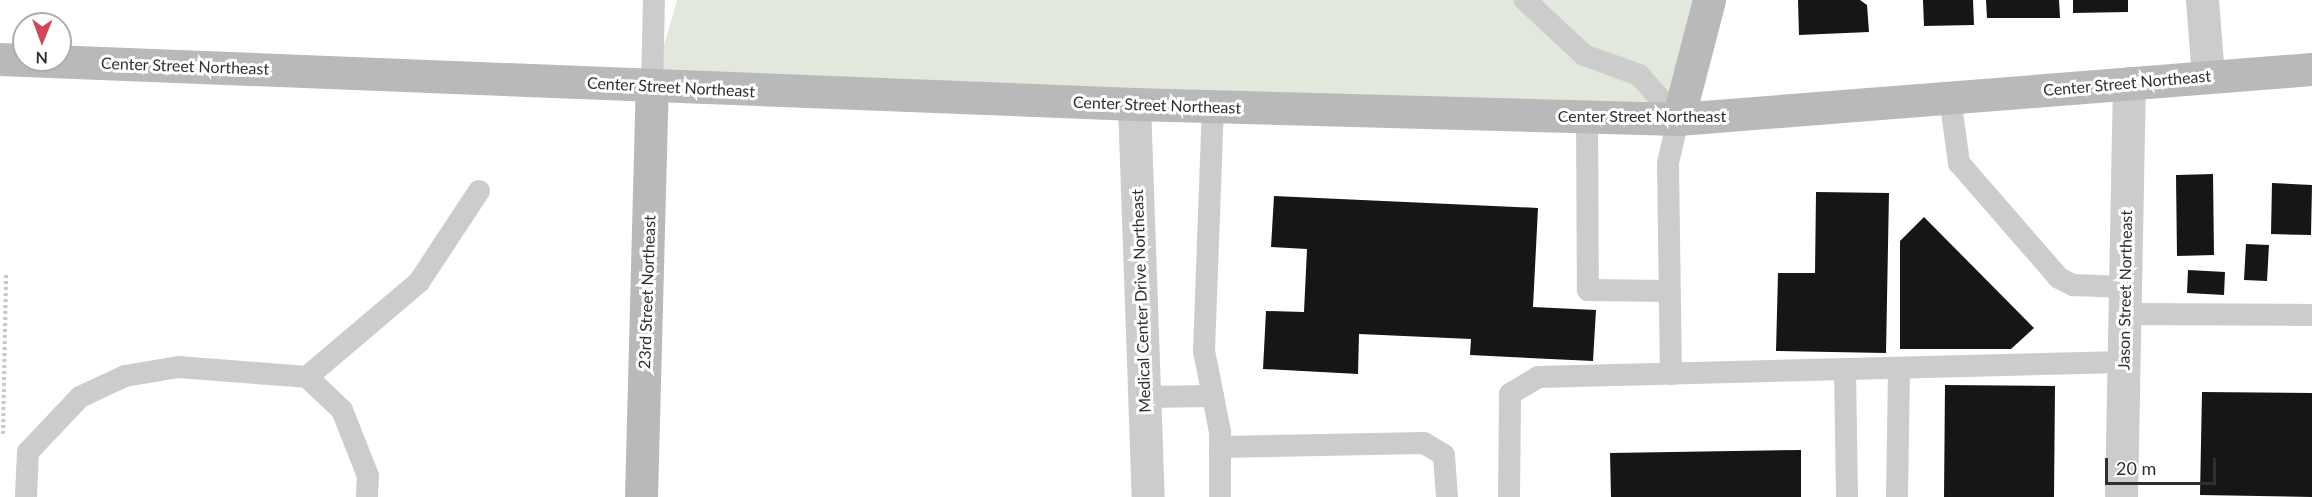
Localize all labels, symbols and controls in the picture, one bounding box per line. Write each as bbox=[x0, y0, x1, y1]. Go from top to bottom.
north arrow bbox=[12, 12, 72, 72]
text: N bbox=[35, 49, 48, 68]
street label: Center Street Northeast bbox=[100, 53, 270, 79]
street label: Center Street Northeast bbox=[2042, 66, 2212, 100]
street label: Center Street Northeast bbox=[586, 73, 756, 101]
street label: Center Street Northeast bbox=[1072, 92, 1242, 118]
street label: Center Street Northeast bbox=[1558, 106, 1726, 126]
street label: Medical Center Drive Northeast bbox=[1127, 189, 1155, 413]
street label: Jason Street Northeast bbox=[2114, 210, 2136, 370]
street label: 23rd Street Northeast bbox=[635, 215, 659, 369]
scale bar bbox=[2108, 446, 2219, 484]
text: 20 m bbox=[2116, 457, 2156, 479]

